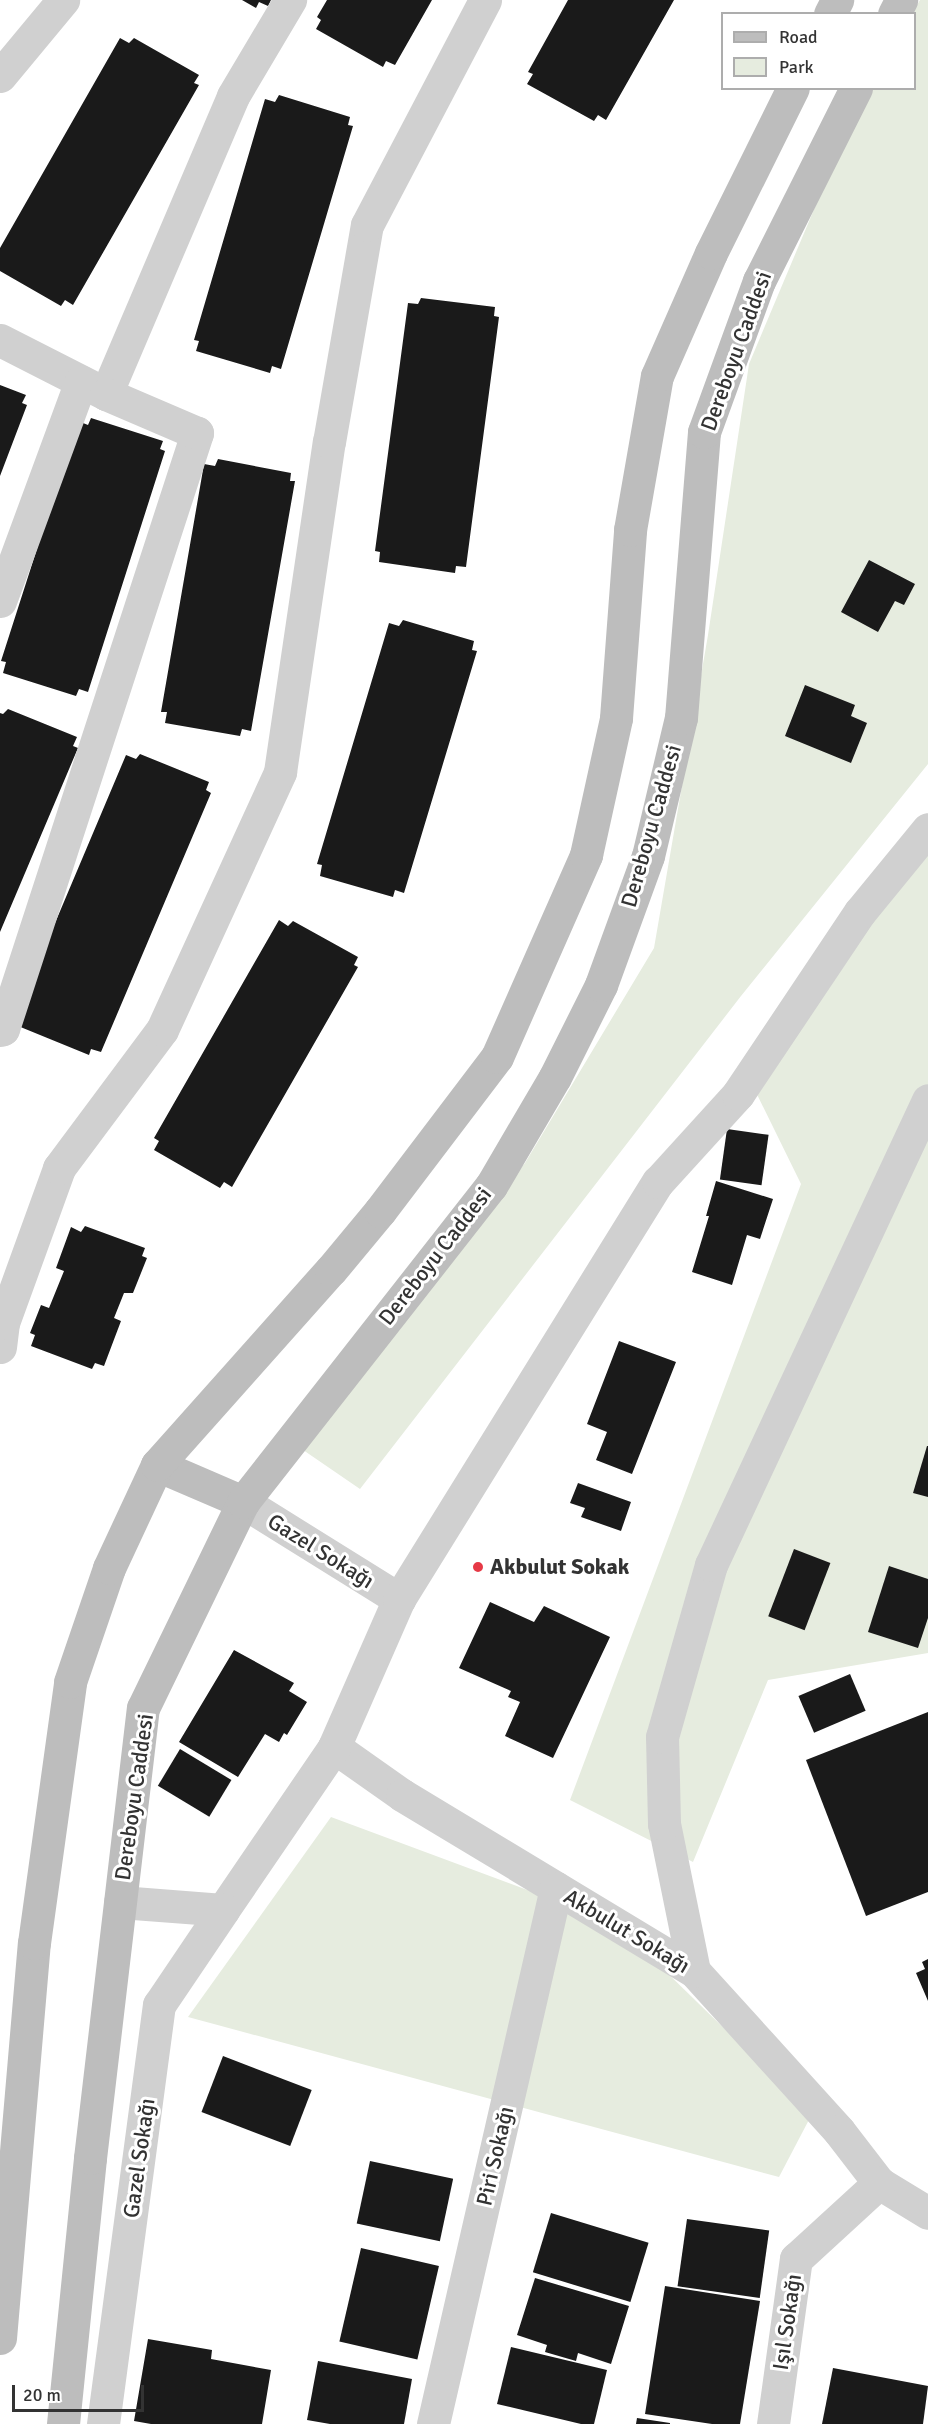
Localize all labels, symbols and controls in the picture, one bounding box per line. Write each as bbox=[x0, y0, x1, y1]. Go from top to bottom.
legend bbox=[721, 12, 916, 90]
text: Road bbox=[779, 26, 818, 48]
text: Park bbox=[779, 56, 814, 78]
street label: Dereboyu Caddesi bbox=[695, 268, 777, 434]
street label: Dereboyu Caddesi bbox=[615, 742, 687, 910]
street label: Dereboyu Caddesi bbox=[373, 1182, 497, 1330]
street label: Gazel Sokağı bbox=[263, 1508, 379, 1594]
place label: Akbulut Sokak bbox=[490, 1554, 629, 1580]
marker: Akbulut Sokak bbox=[471, 1560, 485, 1574]
street label: Dereboyu Caddesi bbox=[109, 1712, 159, 1882]
street label: Akbulut Sokağı bbox=[559, 1883, 695, 1979]
street label: Gazel Sokağı bbox=[118, 2097, 160, 2219]
street label: Piri Sokağı bbox=[471, 2104, 519, 2208]
street label: Işıl Sokağı bbox=[767, 2272, 807, 2372]
scale bar bbox=[15, 2373, 147, 2411]
text: 20 m bbox=[23, 2384, 61, 2406]

